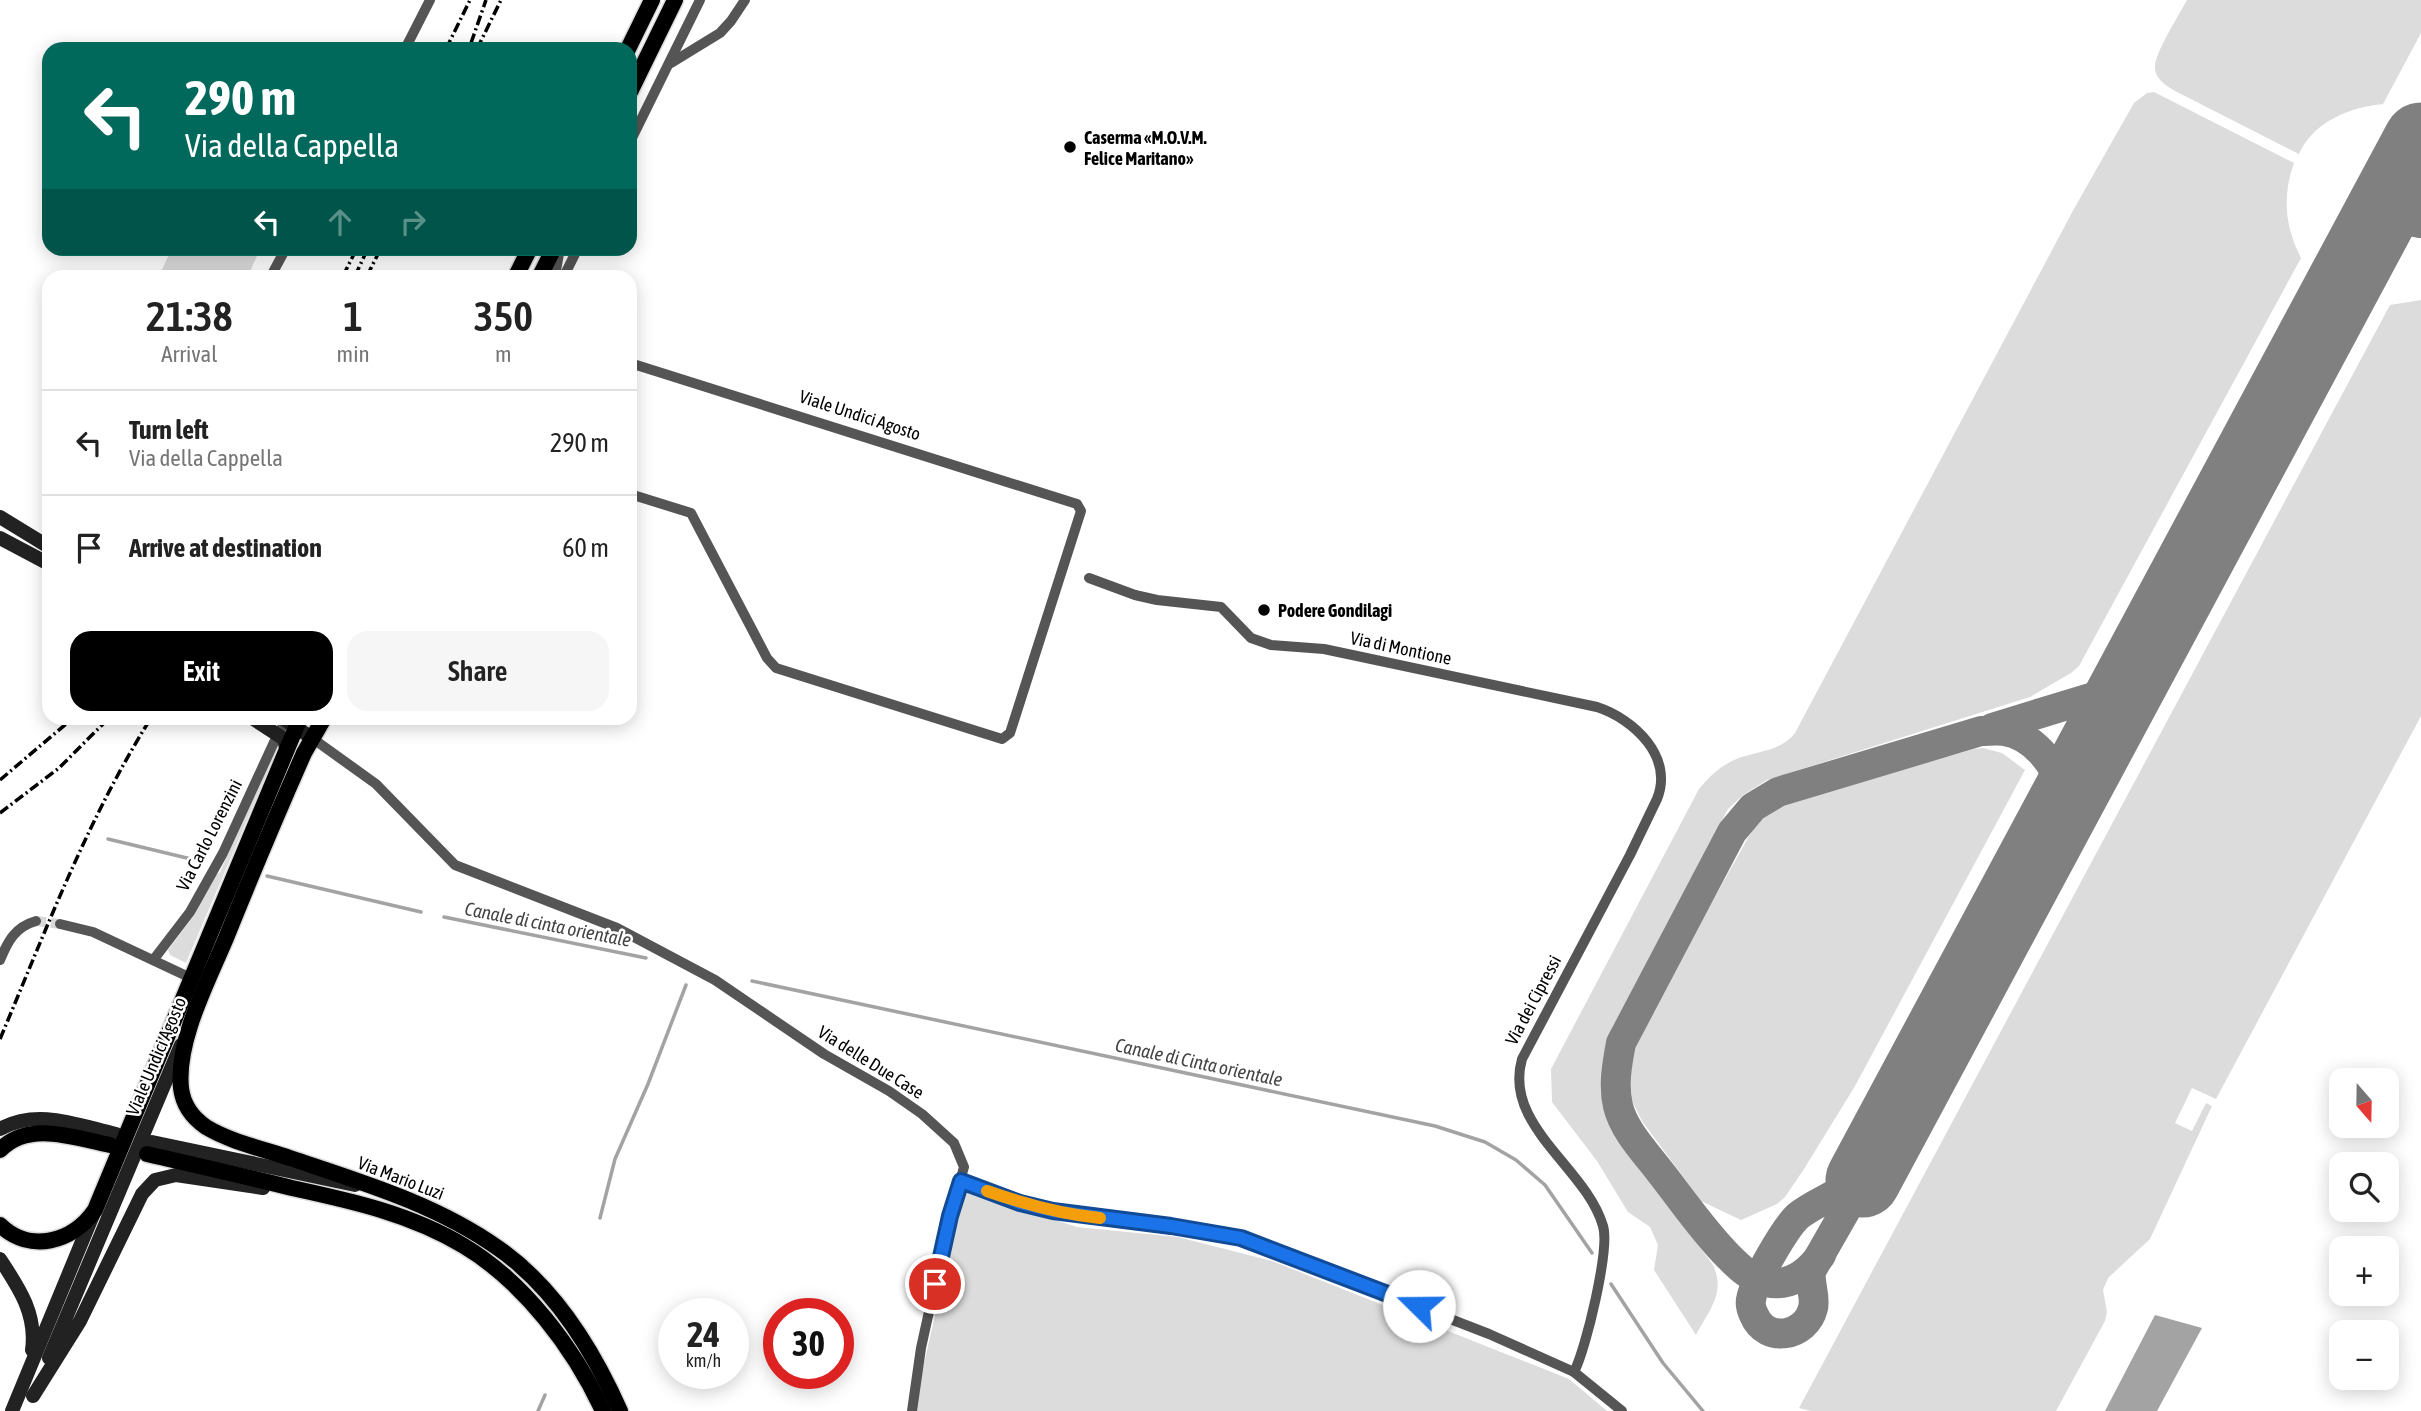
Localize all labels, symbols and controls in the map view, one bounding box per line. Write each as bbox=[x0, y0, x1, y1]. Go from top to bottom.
text: 290 m bbox=[185, 69, 296, 125]
icon: left bbox=[70, 70, 161, 161]
text: Via della Cappella bbox=[185, 127, 399, 164]
place label: Caserma «M.O.V.M. Felice Maritano» bbox=[1084, 127, 1207, 169]
marker: Caserma «M.O.V.M. Felice Maritano» bbox=[1062, 139, 1078, 155]
icon: left bbox=[248, 203, 286, 241]
icon: ahead bbox=[321, 203, 359, 241]
icon: right bbox=[394, 203, 432, 241]
text: 21:38 bbox=[146, 292, 233, 340]
text: 1 bbox=[343, 292, 363, 340]
text: 350 bbox=[474, 292, 533, 340]
text: Arrival bbox=[161, 341, 217, 367]
text: min bbox=[337, 341, 370, 367]
text: m bbox=[495, 341, 512, 367]
street label: Viale Undici Agosto bbox=[797, 385, 923, 445]
text: Turn left bbox=[129, 415, 209, 445]
icon: left bbox=[70, 424, 108, 462]
text: 290 m bbox=[550, 428, 609, 458]
text: Via della Cappella bbox=[129, 445, 283, 471]
icon: arrive bbox=[70, 529, 108, 567]
text: Arrive at destination bbox=[129, 533, 322, 563]
text: 60 m bbox=[562, 533, 609, 563]
place label: Podere Gondilagi bbox=[1278, 600, 1392, 621]
marker: Podere Gondilagi bbox=[1256, 602, 1272, 618]
street label: Via di Montione bbox=[1349, 627, 1453, 669]
button: Exit bbox=[70, 631, 333, 711]
button: Share bbox=[347, 631, 609, 711]
street label: Via Carlo Lorenzini bbox=[172, 776, 246, 894]
water label: Canale di cinta orientale bbox=[463, 897, 633, 951]
street label: Via dei Cipressi bbox=[1501, 952, 1565, 1048]
street label: Viale Undici Agosto bbox=[122, 994, 190, 1118]
street label: Via delle Due Case bbox=[814, 1021, 928, 1103]
water label: Canale di Cinta orientale bbox=[1113, 1034, 1285, 1090]
north arrow bbox=[2329, 1068, 2399, 1138]
map controls bbox=[2329, 1068, 2399, 1390]
street label: Via Mario Luzi bbox=[355, 1152, 447, 1204]
button: search bbox=[2329, 1152, 2399, 1222]
button: + bbox=[2329, 1236, 2399, 1306]
pin bbox=[905, 1254, 965, 1314]
icon: arrive bbox=[916, 1265, 954, 1303]
position arrow bbox=[1382, 1269, 1456, 1343]
speed limit sign: 30 bbox=[763, 1298, 854, 1389]
text: 24 bbox=[687, 1314, 720, 1354]
button: − bbox=[2329, 1320, 2399, 1390]
text: km/h bbox=[686, 1350, 721, 1371]

